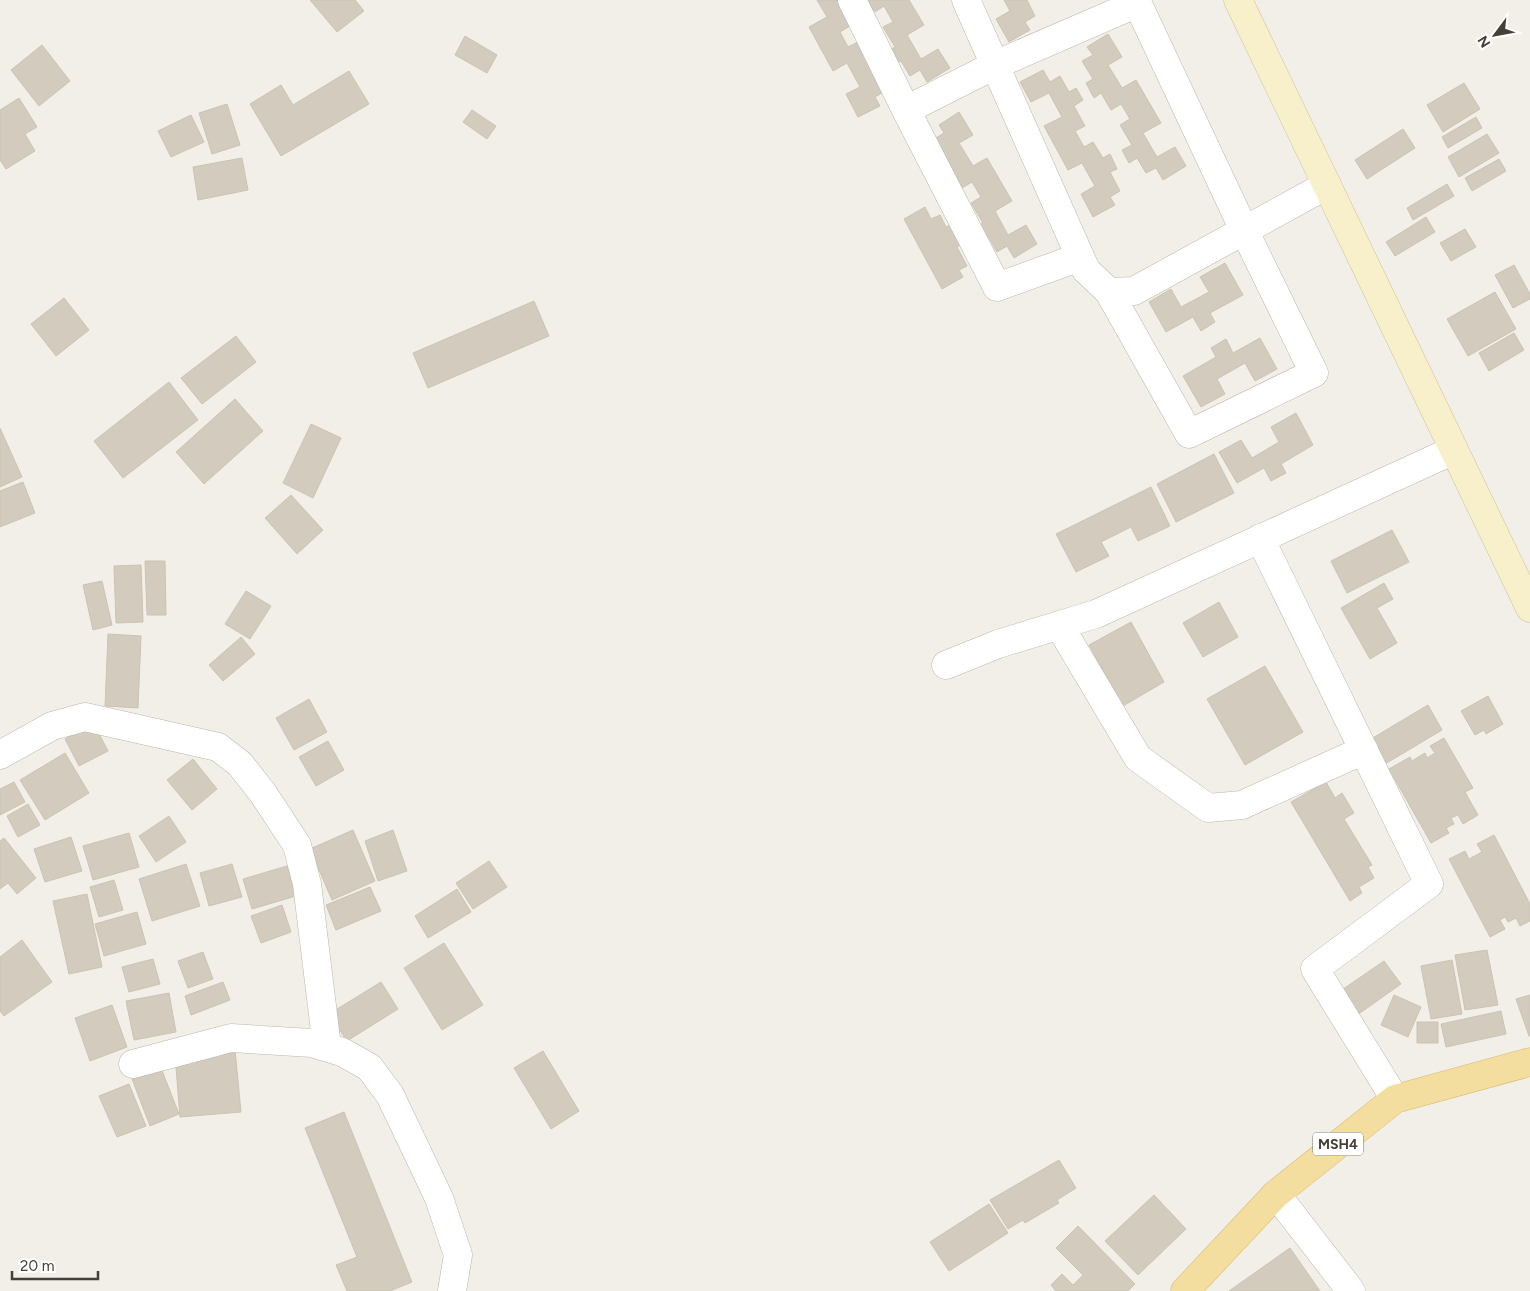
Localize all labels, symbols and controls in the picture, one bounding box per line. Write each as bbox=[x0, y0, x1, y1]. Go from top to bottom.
north arrow bbox=[1470, 10, 1520, 60]
text: N bbox=[1474, 33, 1494, 51]
road number: MSH4 bbox=[1313, 1132, 1363, 1156]
scale bar bbox=[12, 1248, 99, 1280]
text: 20 m bbox=[20, 1257, 54, 1275]

